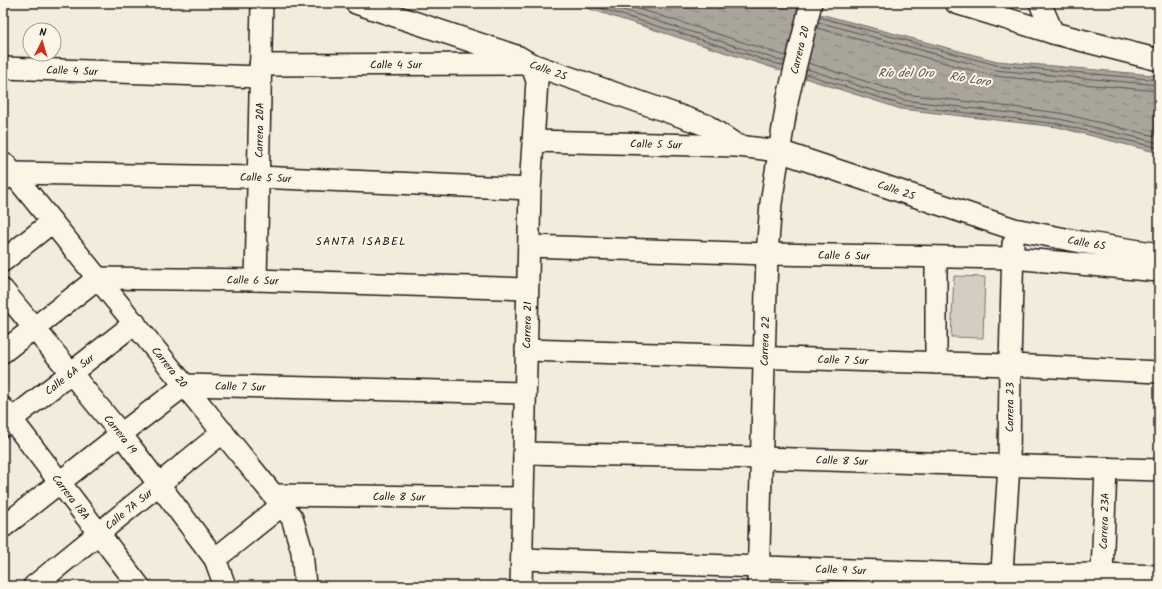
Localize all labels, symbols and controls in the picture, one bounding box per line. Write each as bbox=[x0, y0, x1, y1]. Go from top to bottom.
north arrow bbox=[22, 22, 62, 62]
text: N bbox=[39, 24, 47, 42]
street label: Carrera 20 bbox=[786, 24, 815, 76]
street label: Calle 4 Sur bbox=[370, 56, 423, 75]
street label: Calle 2S bbox=[527, 56, 569, 86]
street label: Calle 4 Sur bbox=[46, 62, 99, 81]
water label: Río del Oro bbox=[878, 64, 936, 83]
water label: Río Loro bbox=[948, 67, 993, 92]
street label: Carrera 20A bbox=[251, 102, 270, 158]
street label: Calle 5 Sur bbox=[630, 135, 683, 155]
street label: Calle 5 Sur bbox=[240, 169, 293, 189]
street label: Calle 2S bbox=[875, 176, 917, 206]
district label: SANTA ISABEL bbox=[316, 232, 406, 251]
street label: Calle 6S bbox=[1066, 232, 1107, 256]
street label: Calle 6 Sur bbox=[818, 247, 871, 266]
street label: Calle 6 Sur bbox=[226, 272, 280, 291]
street label: Carrera 21 bbox=[518, 301, 537, 349]
street label: Carrera 22 bbox=[756, 316, 775, 366]
street label: Carrera 20 bbox=[146, 343, 192, 393]
street label: Calle 6A Sur bbox=[41, 349, 100, 400]
street label: Calle 7 Sur bbox=[817, 351, 870, 371]
street label: Calle 7 Sur bbox=[214, 378, 267, 397]
street label: Carrera 23 bbox=[1001, 382, 1020, 432]
street label: Carrera 19 bbox=[99, 411, 142, 459]
street label: Calle 8 Sur bbox=[815, 452, 870, 471]
street label: Carrera 18A bbox=[47, 471, 94, 525]
street label: Calle 7A Sur bbox=[101, 484, 158, 535]
street label: Calle 8 Sur bbox=[373, 488, 427, 507]
street label: Carrera 23A bbox=[1095, 492, 1115, 550]
street label: Calle 9 Sur bbox=[815, 561, 868, 581]

